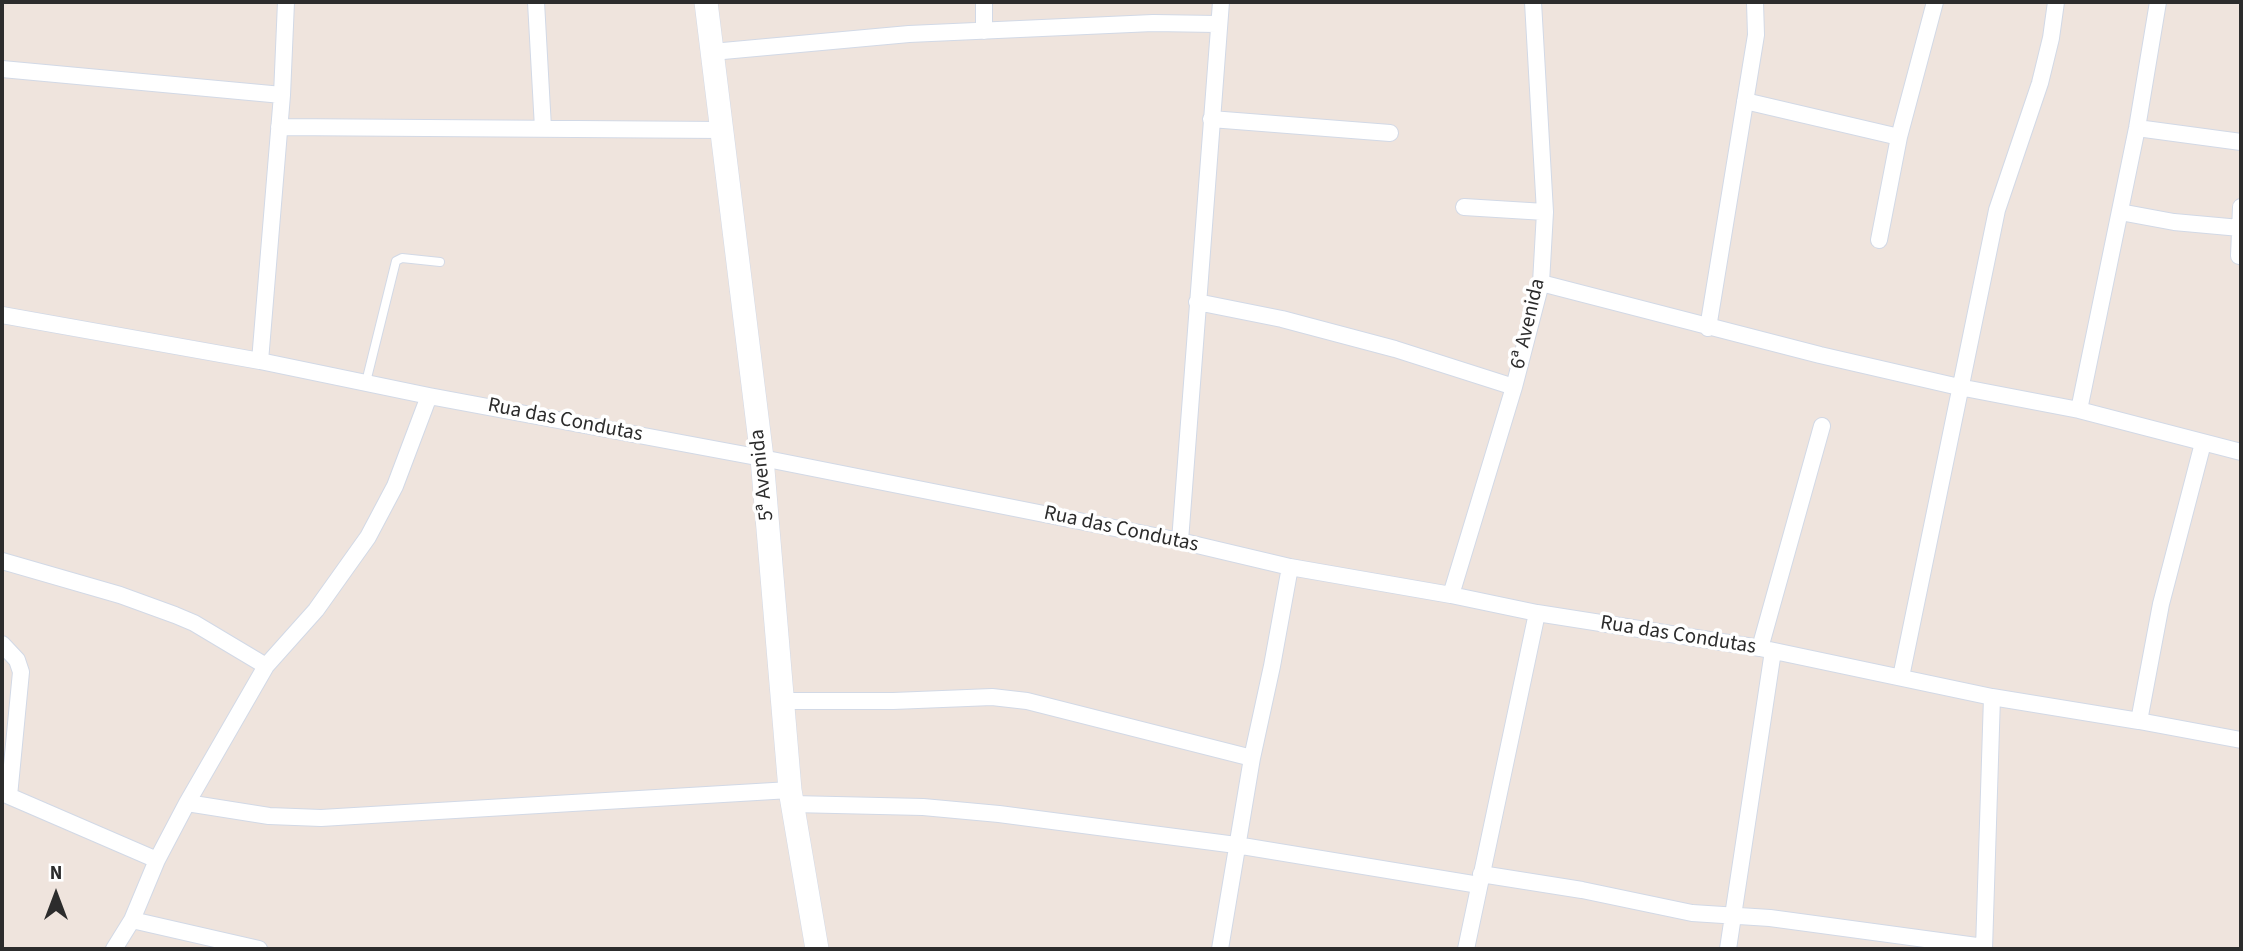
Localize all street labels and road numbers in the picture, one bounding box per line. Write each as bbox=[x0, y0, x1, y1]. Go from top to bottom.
street label: 6ª Avenida bbox=[1506, 276, 1552, 372]
street label: Rua das Condutas bbox=[485, 394, 645, 448]
street label: 5ª Avenida bbox=[746, 428, 780, 522]
street label: Rua das Condutas bbox=[1041, 501, 1201, 559]
street label: Rua das Condutas bbox=[1598, 611, 1758, 661]

